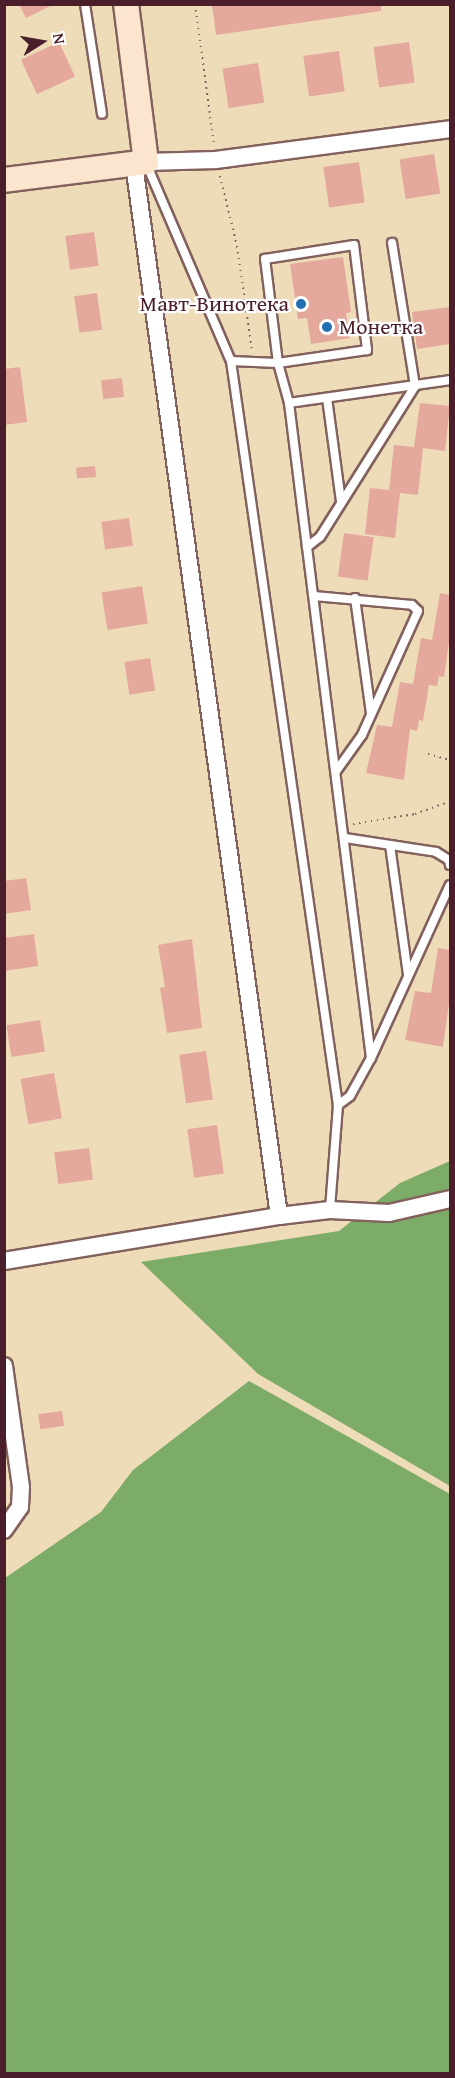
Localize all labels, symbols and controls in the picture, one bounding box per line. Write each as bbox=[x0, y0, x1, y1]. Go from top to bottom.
north arrow bbox=[12, 12, 72, 72]
text: N bbox=[47, 31, 72, 46]
place label: Мавт-Винотека bbox=[140, 291, 289, 317]
marker: Мавт-Винотека bbox=[294, 297, 308, 311]
place label: Монетка bbox=[339, 314, 423, 340]
marker: Монетка bbox=[320, 320, 334, 334]

